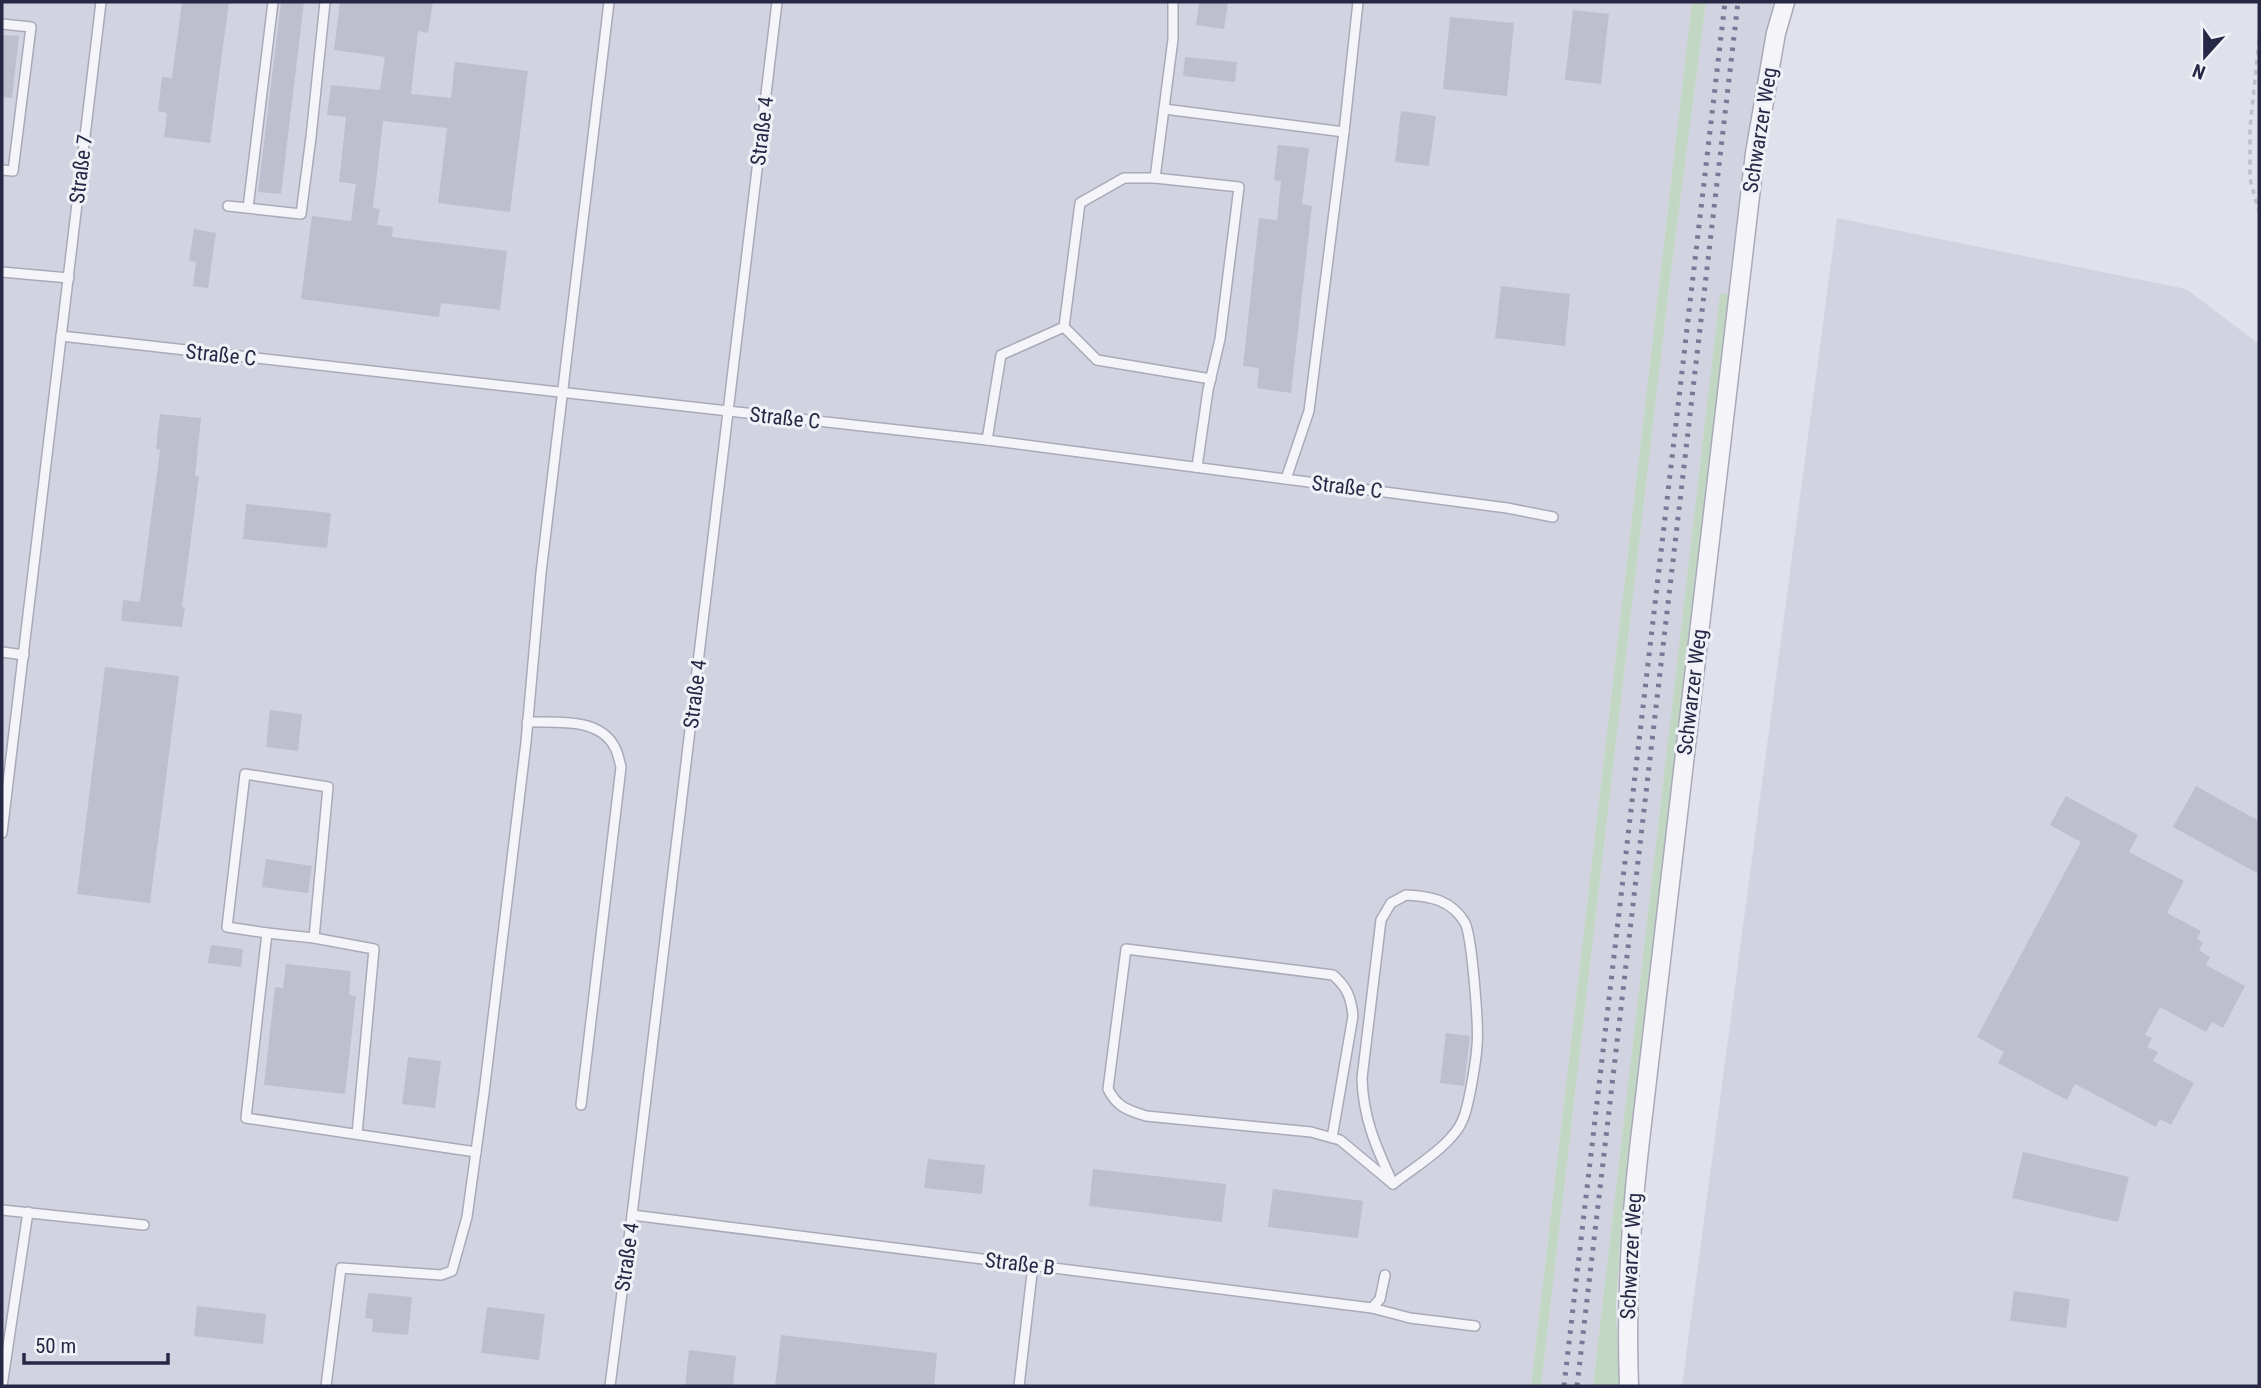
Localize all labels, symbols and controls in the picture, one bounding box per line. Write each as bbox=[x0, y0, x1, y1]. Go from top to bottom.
north arrow bbox=[2170, 21, 2240, 91]
text: N bbox=[2190, 59, 2209, 84]
street label: Schwarzer Weg bbox=[1738, 65, 1782, 195]
street label: Straße 4 bbox=[746, 95, 778, 167]
street label: Straße 7 bbox=[65, 133, 97, 205]
street label: Straße C bbox=[185, 339, 257, 371]
street label: Straße C bbox=[749, 402, 821, 434]
street label: Straße C bbox=[1310, 471, 1384, 503]
street label: Schwarzer Weg bbox=[1672, 628, 1712, 756]
street label: Straße 4 bbox=[679, 658, 711, 730]
street label: Schwarzer Weg bbox=[1616, 1192, 1646, 1320]
street label: Straße 4 bbox=[610, 1221, 644, 1293]
street label: Straße B bbox=[984, 1248, 1056, 1280]
scale bar bbox=[24, 1322, 168, 1366]
text: 50 m bbox=[35, 1334, 76, 1358]

